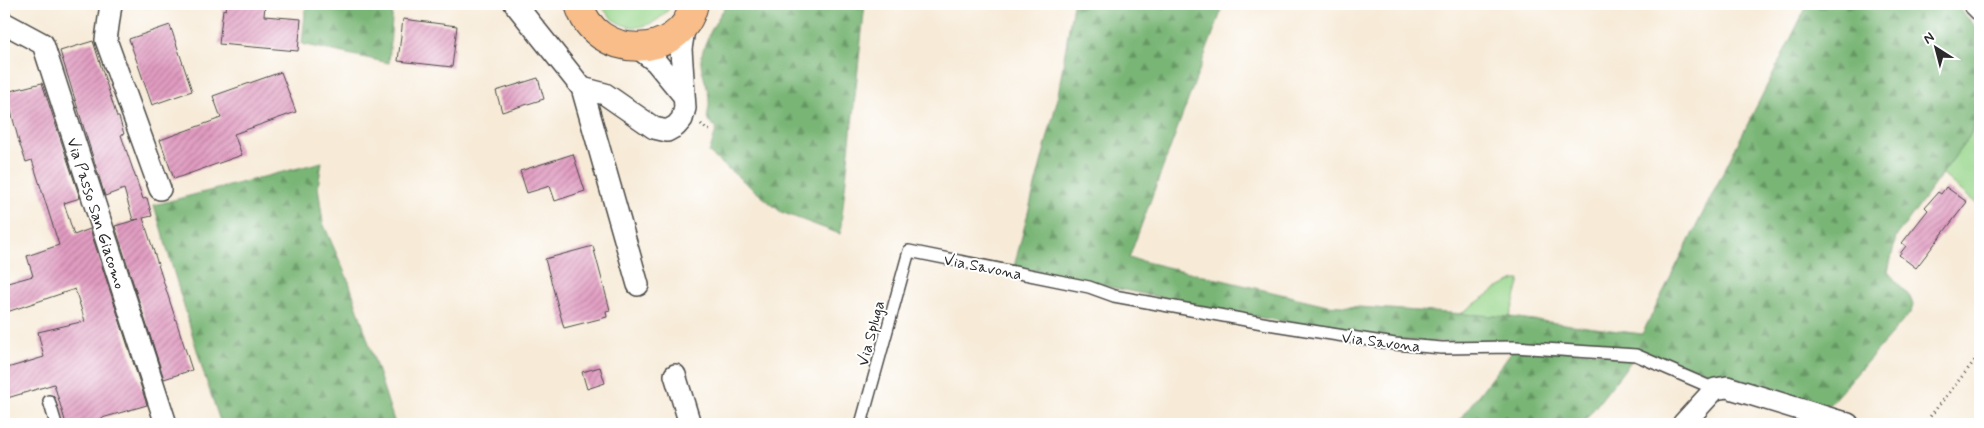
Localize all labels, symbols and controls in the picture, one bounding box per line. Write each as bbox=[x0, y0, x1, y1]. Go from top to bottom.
north arrow bbox=[1912, 22, 1962, 72]
text: N bbox=[1920, 28, 1938, 48]
street label: Via Passo San Giacomo bbox=[61, 135, 130, 292]
street label: Via Savona bbox=[942, 250, 1024, 285]
street label: Via Spluga bbox=[853, 298, 890, 368]
street label: Via Savona bbox=[1340, 327, 1422, 358]

